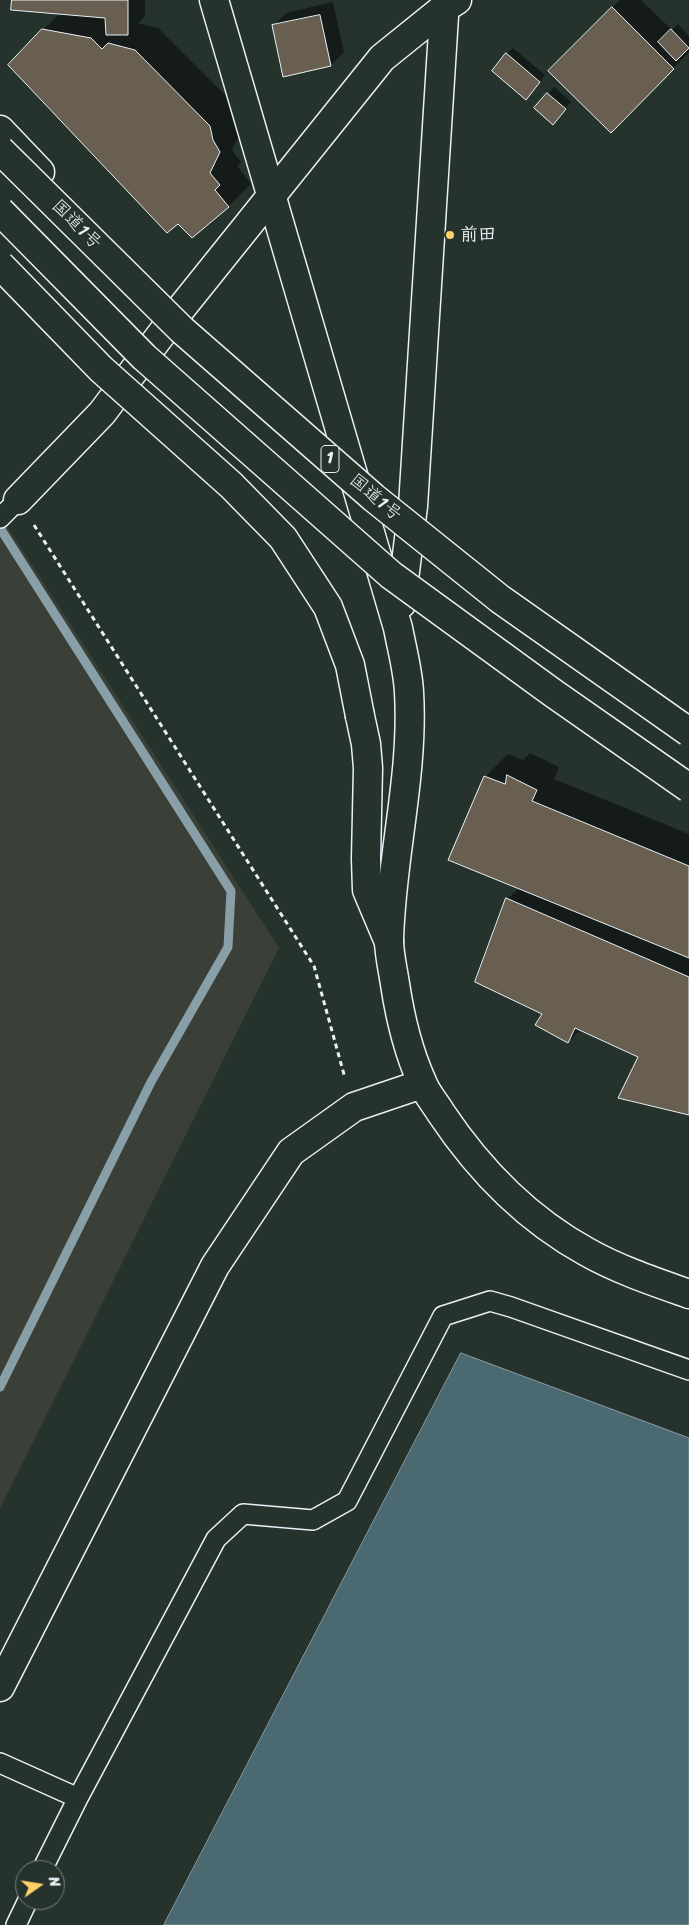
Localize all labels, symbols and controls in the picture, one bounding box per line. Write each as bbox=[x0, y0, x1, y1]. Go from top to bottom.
street label: 国道1号 bbox=[47, 196, 105, 254]
place label: 前田 bbox=[460, 224, 496, 246]
marker: 前田 bbox=[444, 229, 456, 241]
road number: 1 bbox=[321, 446, 339, 472]
street label: 国道1号 bbox=[344, 470, 406, 526]
north arrow bbox=[15, 1860, 65, 1910]
text: N bbox=[41, 1874, 67, 1889]

